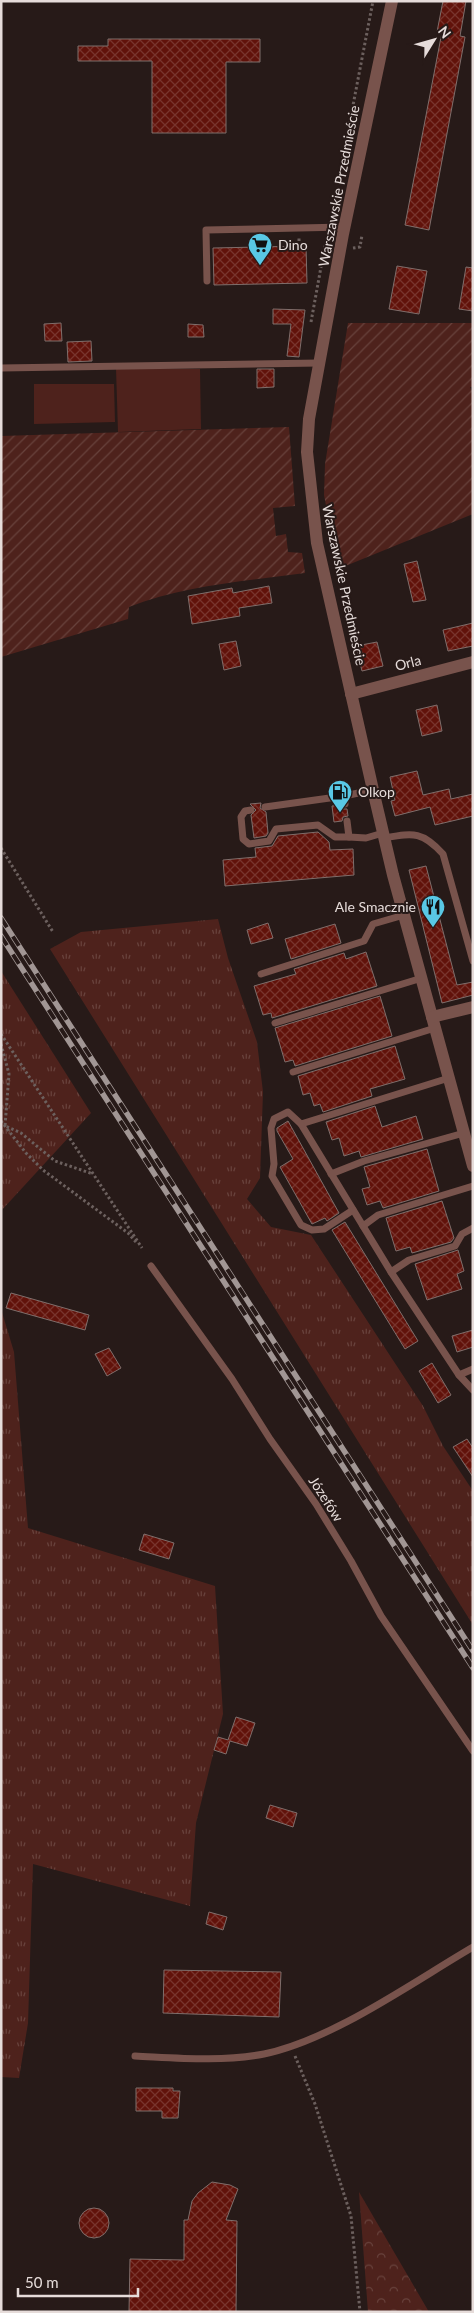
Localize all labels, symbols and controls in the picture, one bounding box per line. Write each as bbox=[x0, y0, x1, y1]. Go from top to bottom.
north arrow bbox=[409, 15, 459, 65]
text: N bbox=[435, 22, 455, 41]
street label: Warszawskie Przedmieście bbox=[315, 104, 363, 268]
supermarket icon: Dino bbox=[247, 232, 273, 266]
place label: Dino bbox=[278, 236, 308, 253]
street label: Warszawskie Przedmieście bbox=[319, 503, 370, 667]
street label: Orla bbox=[393, 651, 423, 674]
fuel station icon: Olkop bbox=[327, 779, 353, 813]
place label: Olkop bbox=[358, 783, 395, 800]
restaurant icon: Ale Smacznie bbox=[420, 894, 446, 928]
place label: Ale Smacznie bbox=[335, 898, 416, 915]
street label: Józefów bbox=[306, 1473, 347, 1525]
scale bar bbox=[18, 2266, 138, 2298]
text: 50 m bbox=[25, 2273, 59, 2291]

